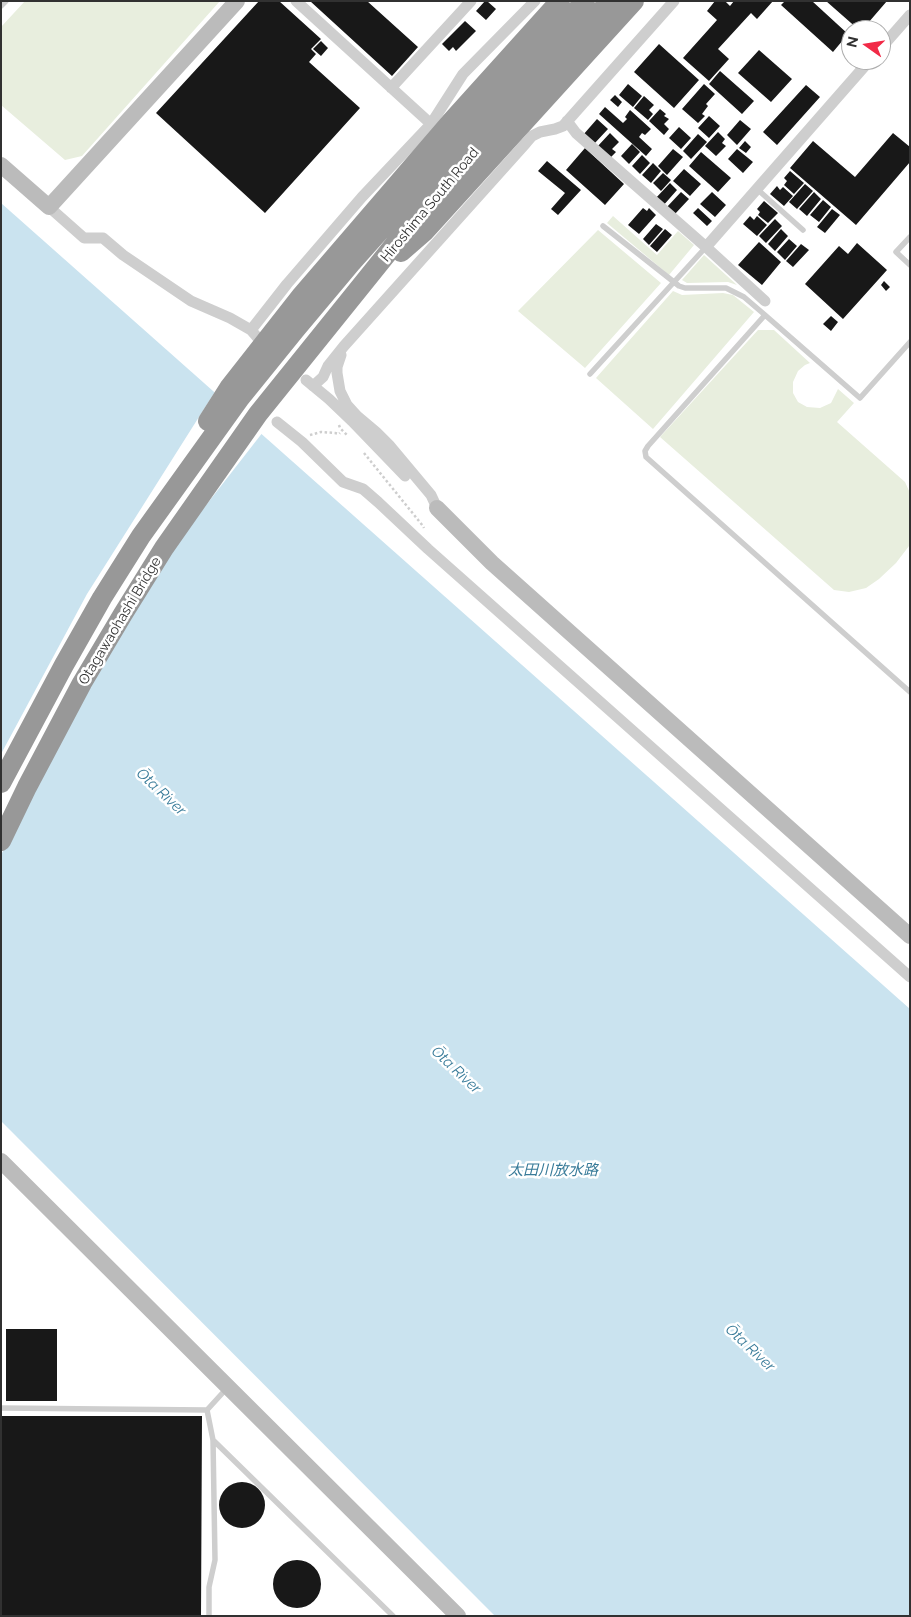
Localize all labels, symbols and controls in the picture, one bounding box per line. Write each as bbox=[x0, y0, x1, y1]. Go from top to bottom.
north arrow bbox=[841, 20, 891, 70]
text: N bbox=[843, 35, 861, 49]
street label: Hiroshima South Road bbox=[377, 145, 483, 265]
street label: Otagawaohashi Bridge bbox=[75, 554, 165, 688]
water label: Ōta River bbox=[133, 765, 189, 819]
water label: Ōta River bbox=[428, 1043, 484, 1097]
water label: 太田川放水路 bbox=[508, 1161, 598, 1179]
water label: Ōta River bbox=[722, 1321, 778, 1375]

